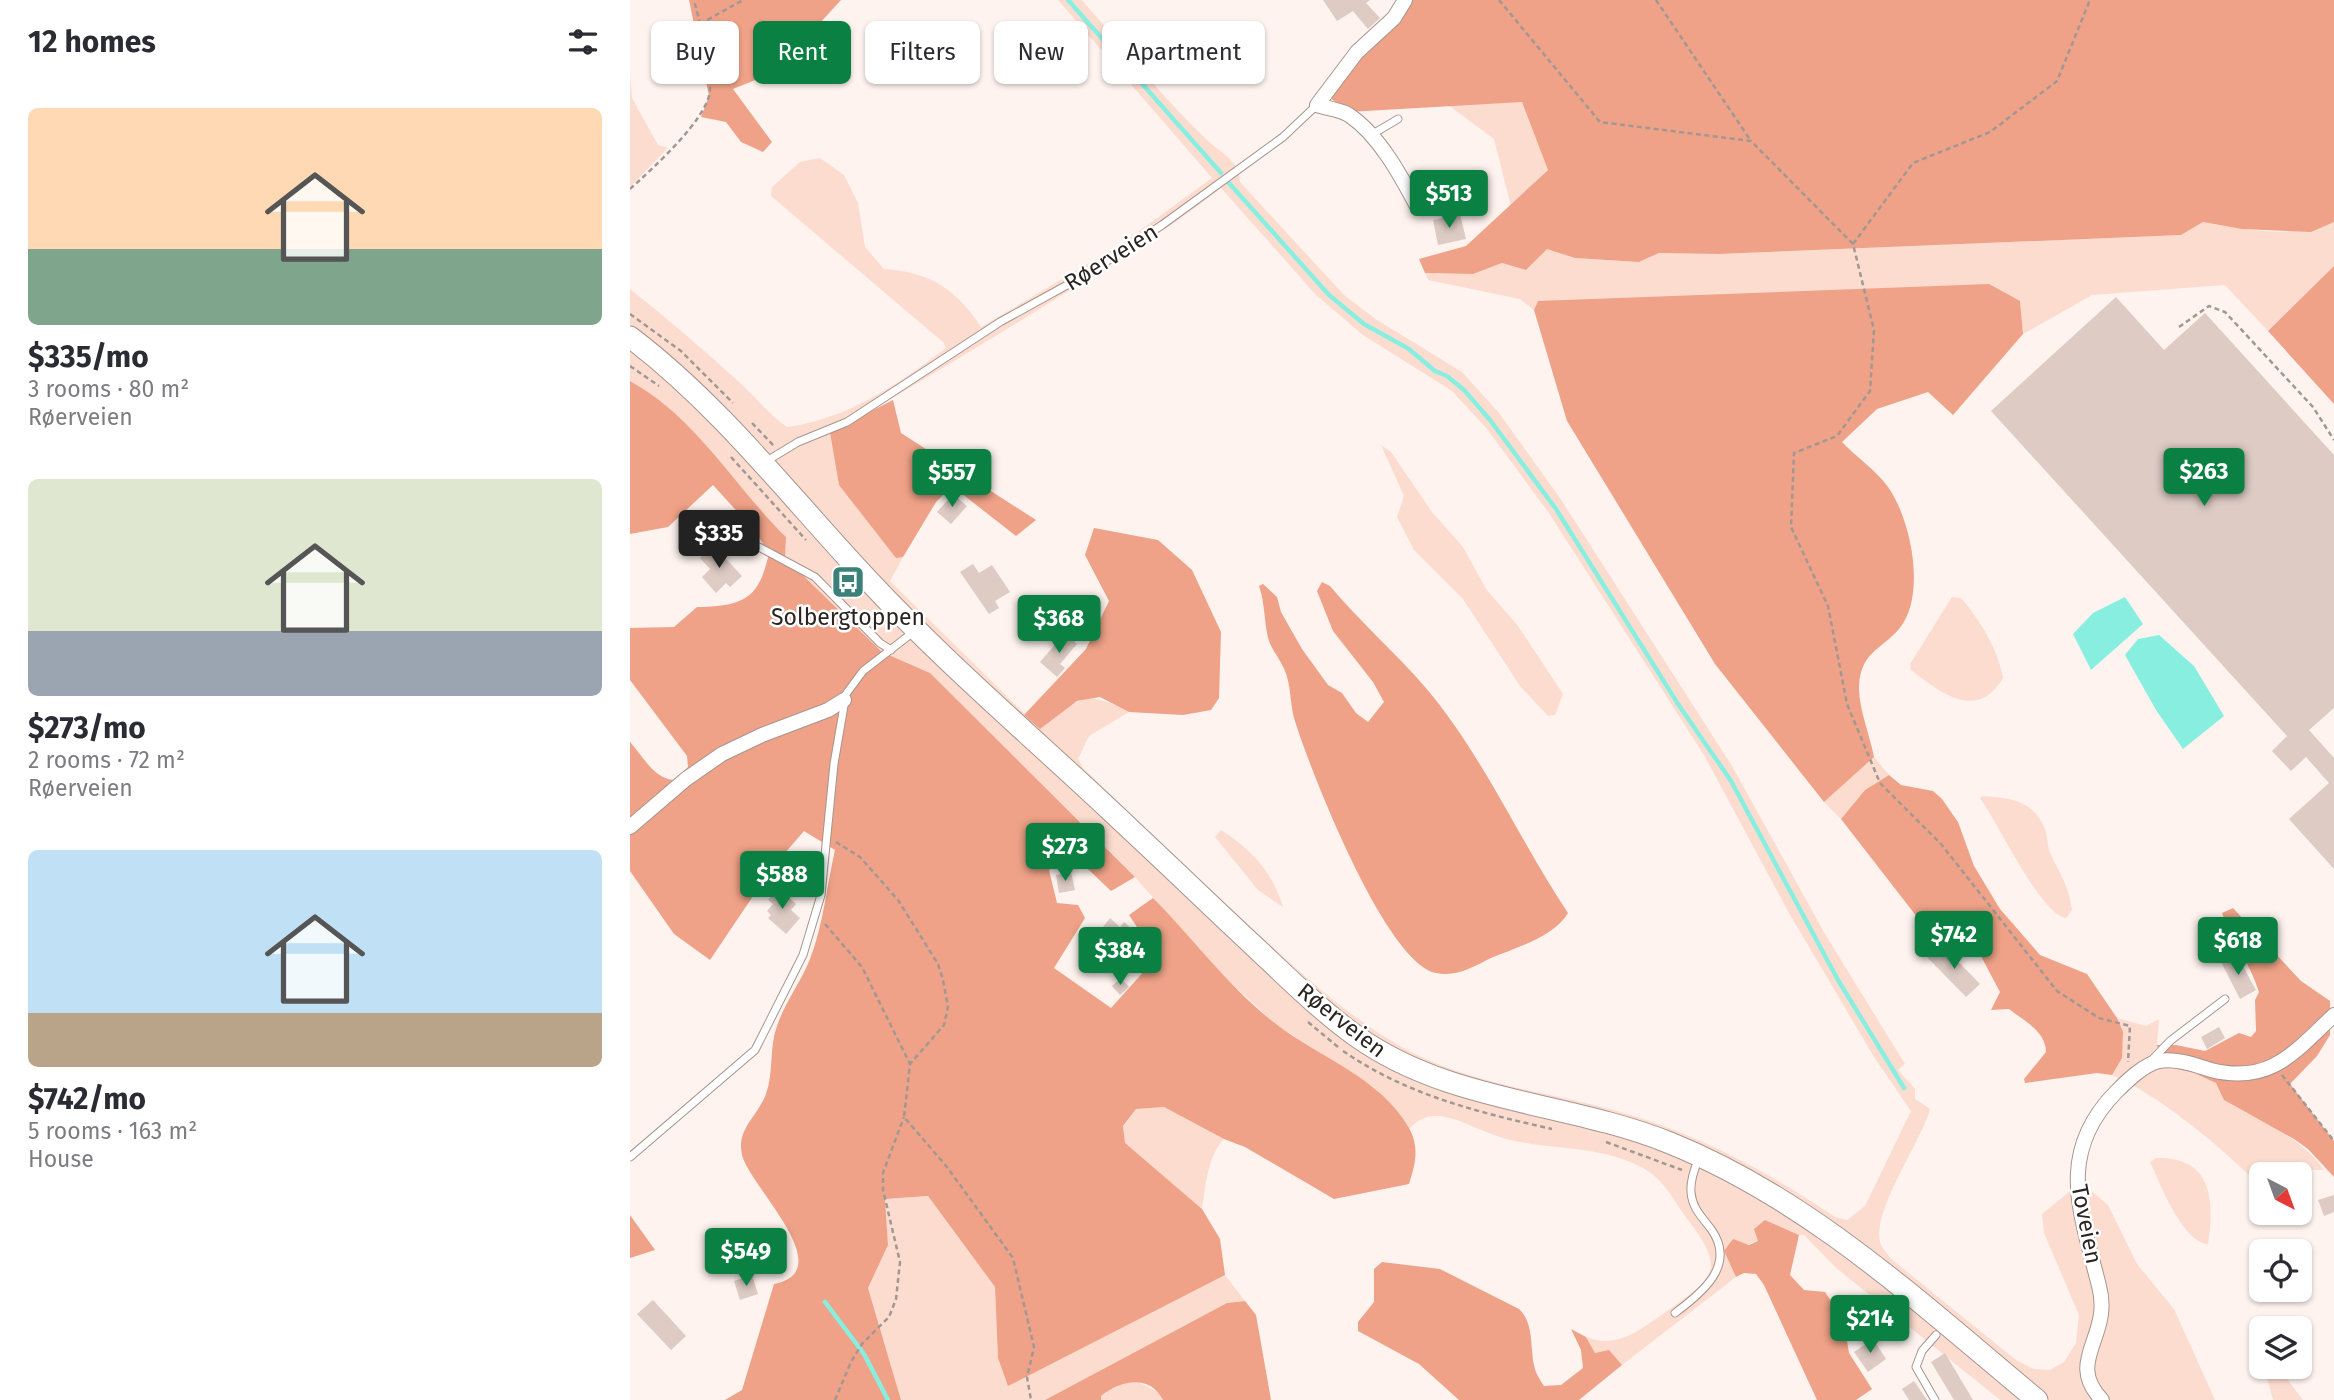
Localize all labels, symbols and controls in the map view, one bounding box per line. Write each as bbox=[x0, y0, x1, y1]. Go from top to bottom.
chip: Buy bbox=[651, 21, 739, 84]
chip: Rent bbox=[753, 21, 851, 84]
chip: Filters bbox=[865, 21, 980, 84]
chip: New bbox=[994, 21, 1088, 84]
chip: Apartment bbox=[1102, 21, 1265, 84]
icon: filters bbox=[564, 23, 602, 61]
text: 12 homes bbox=[28, 24, 156, 60]
icon: home bbox=[252, 154, 378, 280]
pin: $513 bbox=[1408, 170, 1490, 230]
text: $513 bbox=[1426, 179, 1472, 207]
street label: Røerveien bbox=[1059, 217, 1163, 297]
text: $335/mo bbox=[28, 339, 149, 375]
text: 3 rooms · 80 m² bbox=[28, 375, 189, 403]
text: Røerveien bbox=[28, 403, 133, 431]
pin: $263 bbox=[2163, 448, 2245, 508]
pin: $557 bbox=[911, 449, 993, 509]
text: $263 bbox=[2180, 457, 2229, 485]
text: $557 bbox=[928, 458, 976, 486]
pin: $335 bbox=[678, 510, 760, 570]
text: $335 bbox=[695, 519, 743, 547]
icon: home bbox=[252, 525, 378, 651]
bus stop icon: Solbergtoppen bbox=[829, 563, 867, 601]
pin: $368 bbox=[1018, 596, 1100, 655]
place label: Solbergtoppen bbox=[771, 603, 925, 631]
text: $368 bbox=[1034, 604, 1084, 632]
text: $273/mo bbox=[28, 710, 146, 746]
text: 2 rooms · 72 m² bbox=[28, 746, 185, 774]
text: Røerveien bbox=[28, 774, 133, 802]
pin: $273 bbox=[1024, 824, 1106, 883]
text: $273 bbox=[1042, 832, 1088, 860]
pin: $588 bbox=[741, 852, 823, 911]
text: $588 bbox=[756, 860, 808, 888]
icon: home bbox=[252, 896, 378, 1022]
pin: $742 bbox=[1913, 912, 1995, 971]
pin: $618 bbox=[2197, 918, 2279, 977]
text: $742 bbox=[1931, 920, 1977, 948]
text: $618 bbox=[2214, 926, 2262, 954]
pin: $384 bbox=[1079, 928, 1161, 987]
text: $384 bbox=[1095, 936, 1145, 964]
street label: Røerveien bbox=[1292, 977, 1392, 1063]
text: $742/mo bbox=[28, 1081, 146, 1117]
text: 5 rooms · 163 m² bbox=[28, 1117, 197, 1145]
text: House bbox=[28, 1145, 94, 1173]
north arrow bbox=[2249, 1162, 2312, 1225]
map controls bbox=[2249, 1162, 2312, 1379]
street label: Toveien bbox=[2066, 1182, 2108, 1266]
pin: $549 bbox=[705, 1228, 787, 1288]
text: $549 bbox=[721, 1237, 771, 1265]
button: locate bbox=[2249, 1239, 2312, 1302]
pin: $214 bbox=[1829, 1296, 1911, 1355]
text: $214 bbox=[1846, 1304, 1894, 1332]
button: layers bbox=[2249, 1316, 2312, 1379]

